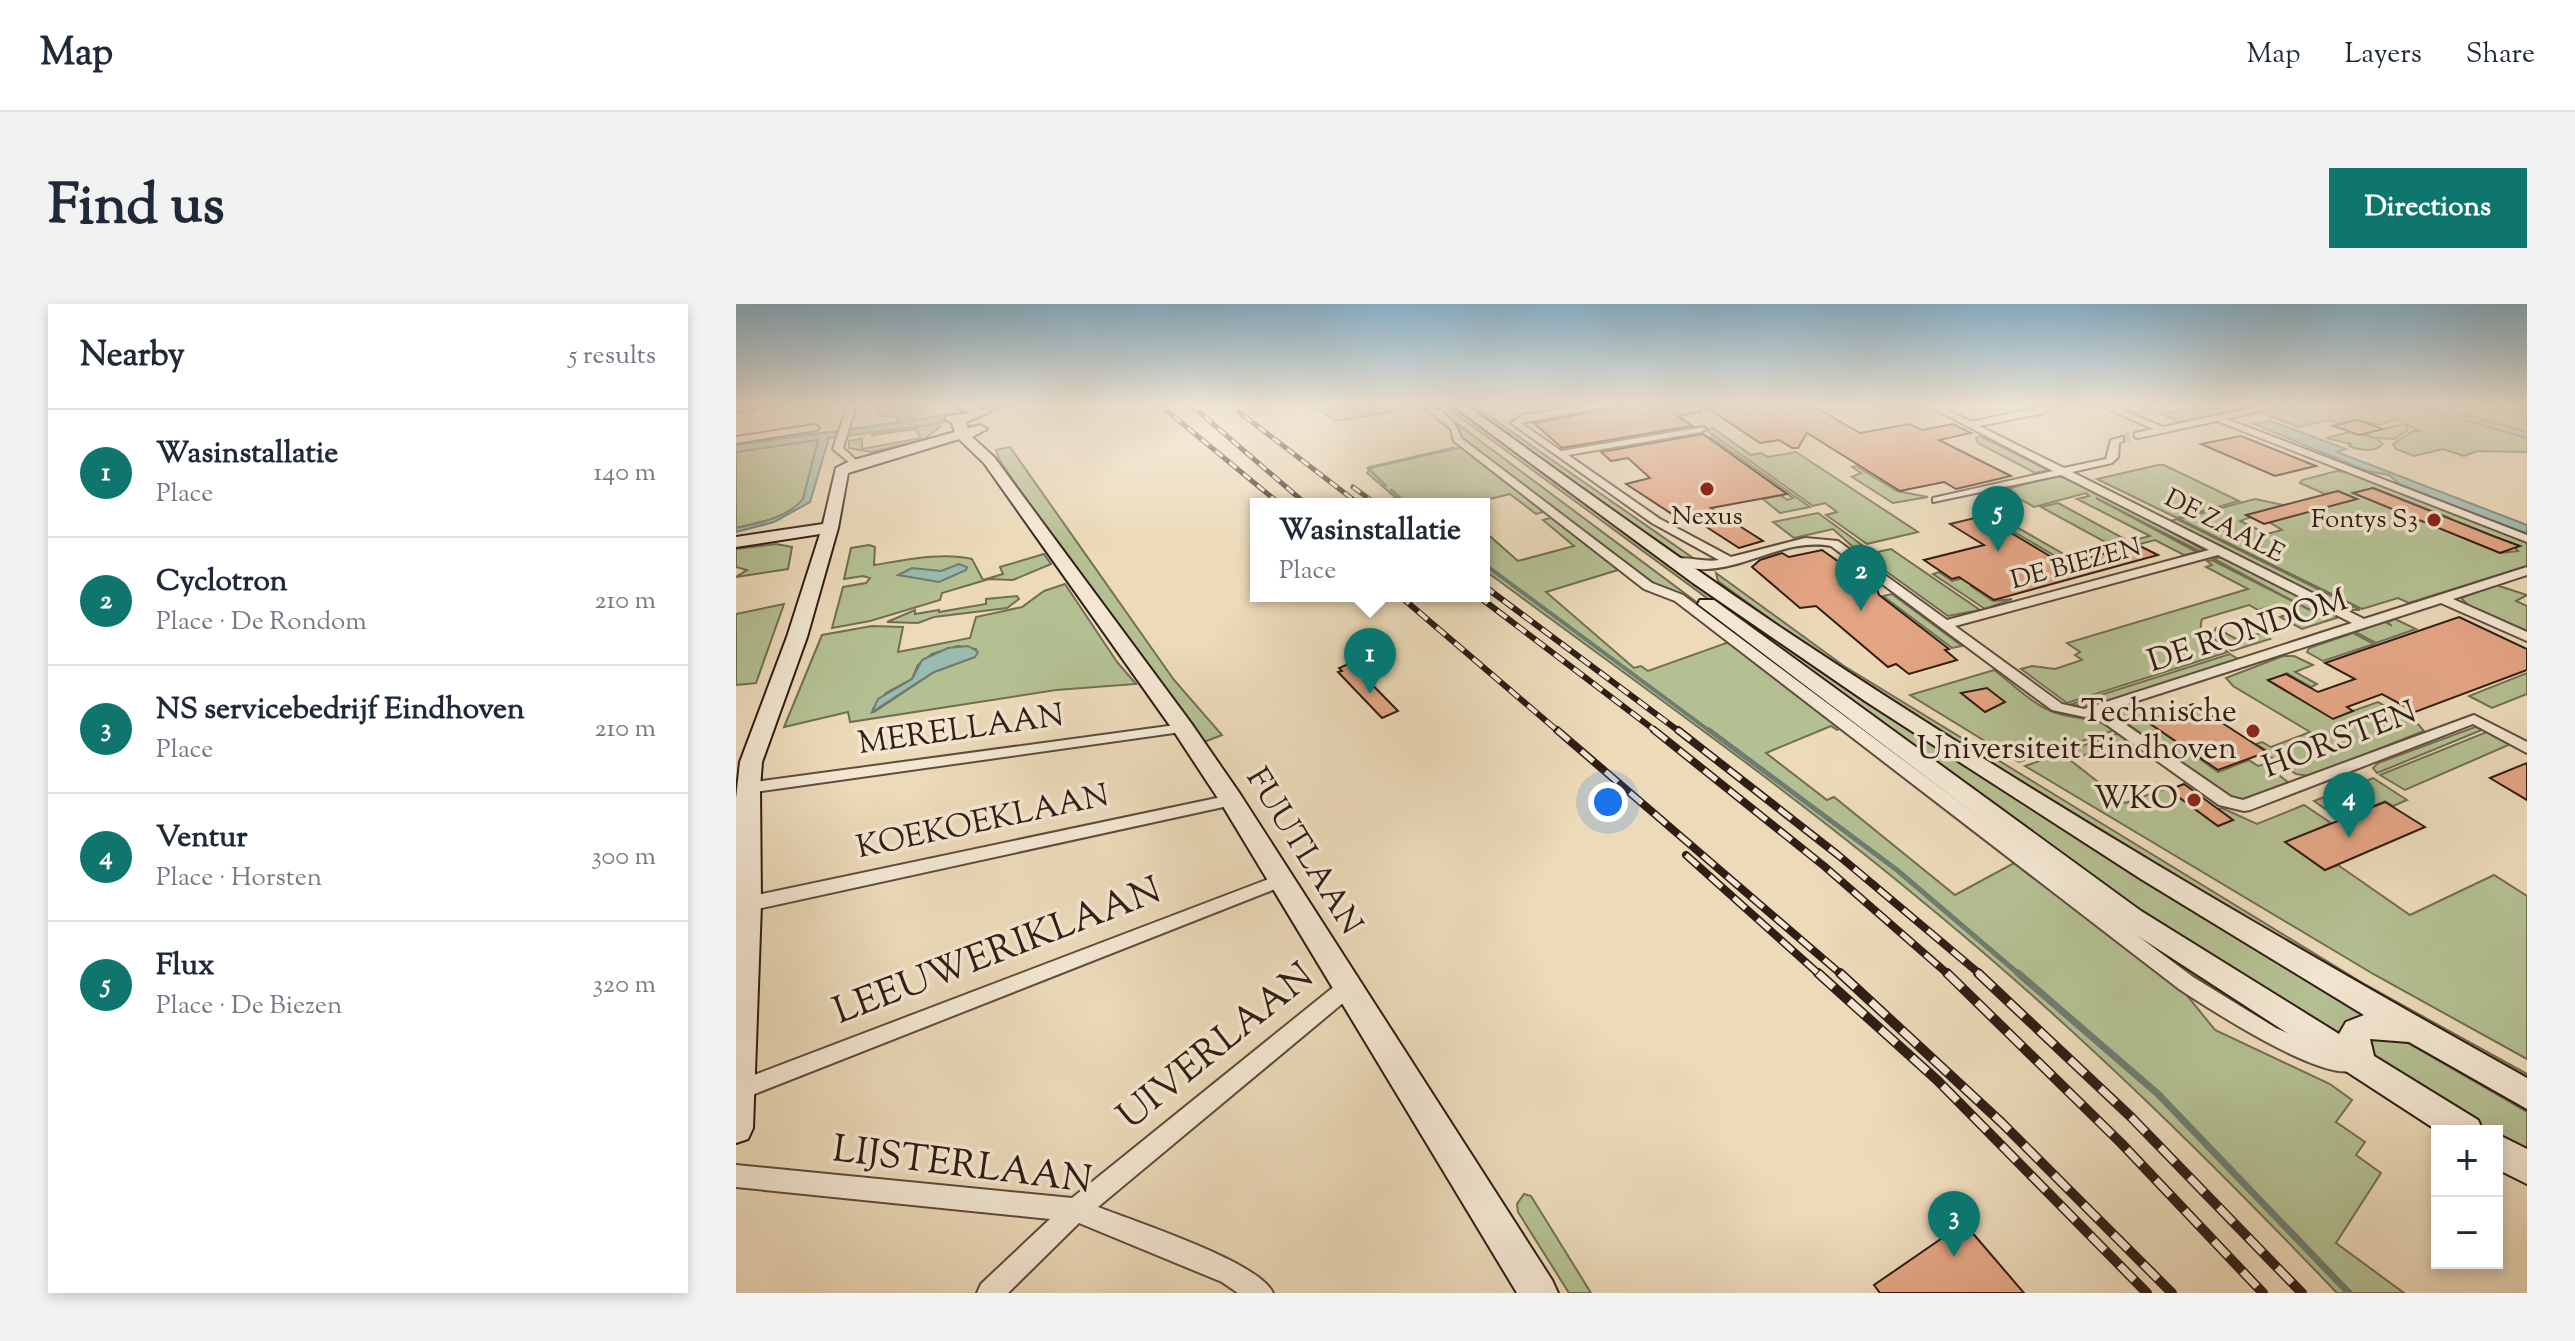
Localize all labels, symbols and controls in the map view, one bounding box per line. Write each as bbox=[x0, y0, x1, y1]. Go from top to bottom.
text: Map bbox=[40, 28, 113, 82]
text: Map bbox=[2247, 35, 2300, 75]
text: Layers bbox=[2344, 35, 2422, 75]
text: Share bbox=[2466, 35, 2535, 75]
text: Find us bbox=[48, 168, 224, 249]
button: Directions bbox=[2329, 168, 2527, 248]
text: Nearby bbox=[80, 332, 185, 381]
text: 5 results bbox=[568, 338, 656, 375]
text: Wasinstallatie bbox=[156, 433, 338, 476]
text: 1 bbox=[102, 455, 110, 492]
text: 140 m bbox=[593, 455, 656, 492]
text: Place bbox=[156, 476, 213, 513]
marker: Nexus bbox=[1698, 480, 1716, 498]
street label: DE ZAALE bbox=[2158, 481, 2291, 573]
pin: 5 bbox=[1972, 486, 2024, 552]
popup bbox=[1250, 498, 1490, 602]
place label: Nexus bbox=[1671, 499, 1743, 536]
place label: Fontys S3 bbox=[2311, 502, 2418, 539]
text: Wasinstallatie bbox=[1279, 510, 1461, 553]
marker: Fontys S3 bbox=[2425, 511, 2443, 529]
street label: DE BIEZEN bbox=[2007, 530, 2145, 600]
pin: 2 bbox=[1835, 545, 1887, 611]
text: Place bbox=[1279, 553, 1336, 590]
text: Cyclotron bbox=[156, 561, 288, 604]
street label: DE RONDOM bbox=[2142, 578, 2354, 686]
text: 2 bbox=[100, 583, 112, 620]
text: 210 m bbox=[594, 583, 656, 620]
text: Place · De Rondom bbox=[156, 604, 367, 641]
pin: 1 bbox=[1344, 628, 1396, 694]
text: NS servicebedrijf Eindhoven bbox=[156, 689, 525, 732]
place label: Technische Universiteit Eindhoven bbox=[1917, 690, 2237, 773]
street label: HORSTEN bbox=[2256, 691, 2424, 791]
street label: MERELLAAN bbox=[855, 694, 1067, 768]
text: 3 bbox=[101, 711, 111, 748]
text: 210 m bbox=[594, 711, 656, 748]
marker: Technische Universiteit Eindhoven bbox=[2244, 722, 2262, 740]
text: Place bbox=[156, 732, 213, 769]
street label: FUUTLAAN bbox=[1233, 760, 1373, 944]
pin: 4 bbox=[2323, 772, 2375, 838]
street label: KOEKOEKLAAN bbox=[853, 774, 1113, 872]
place label: WKO bbox=[2093, 777, 2178, 823]
your location bbox=[1588, 782, 1628, 822]
marker: WKO bbox=[2185, 791, 2203, 809]
text: Ventur bbox=[156, 817, 247, 860]
text: 4 bbox=[99, 839, 113, 876]
text: 300 m bbox=[591, 839, 656, 876]
text: Place · Horsten bbox=[156, 860, 322, 897]
street label: LEEUWERIKLAAN bbox=[826, 866, 1170, 1040]
text: Flux bbox=[156, 945, 214, 988]
street label: UIVERLAAN bbox=[1107, 952, 1327, 1144]
text: 5 bbox=[102, 967, 110, 1004]
text: 320 m bbox=[593, 967, 656, 1004]
text: Place · De Biezen bbox=[156, 988, 342, 1025]
street label: LIJSTERLAAN bbox=[829, 1124, 1095, 1210]
map controls bbox=[2431, 1125, 2503, 1269]
button: + bbox=[2431, 1125, 2503, 1197]
pin: 3 bbox=[1928, 1191, 1980, 1257]
button: − bbox=[2431, 1197, 2503, 1269]

